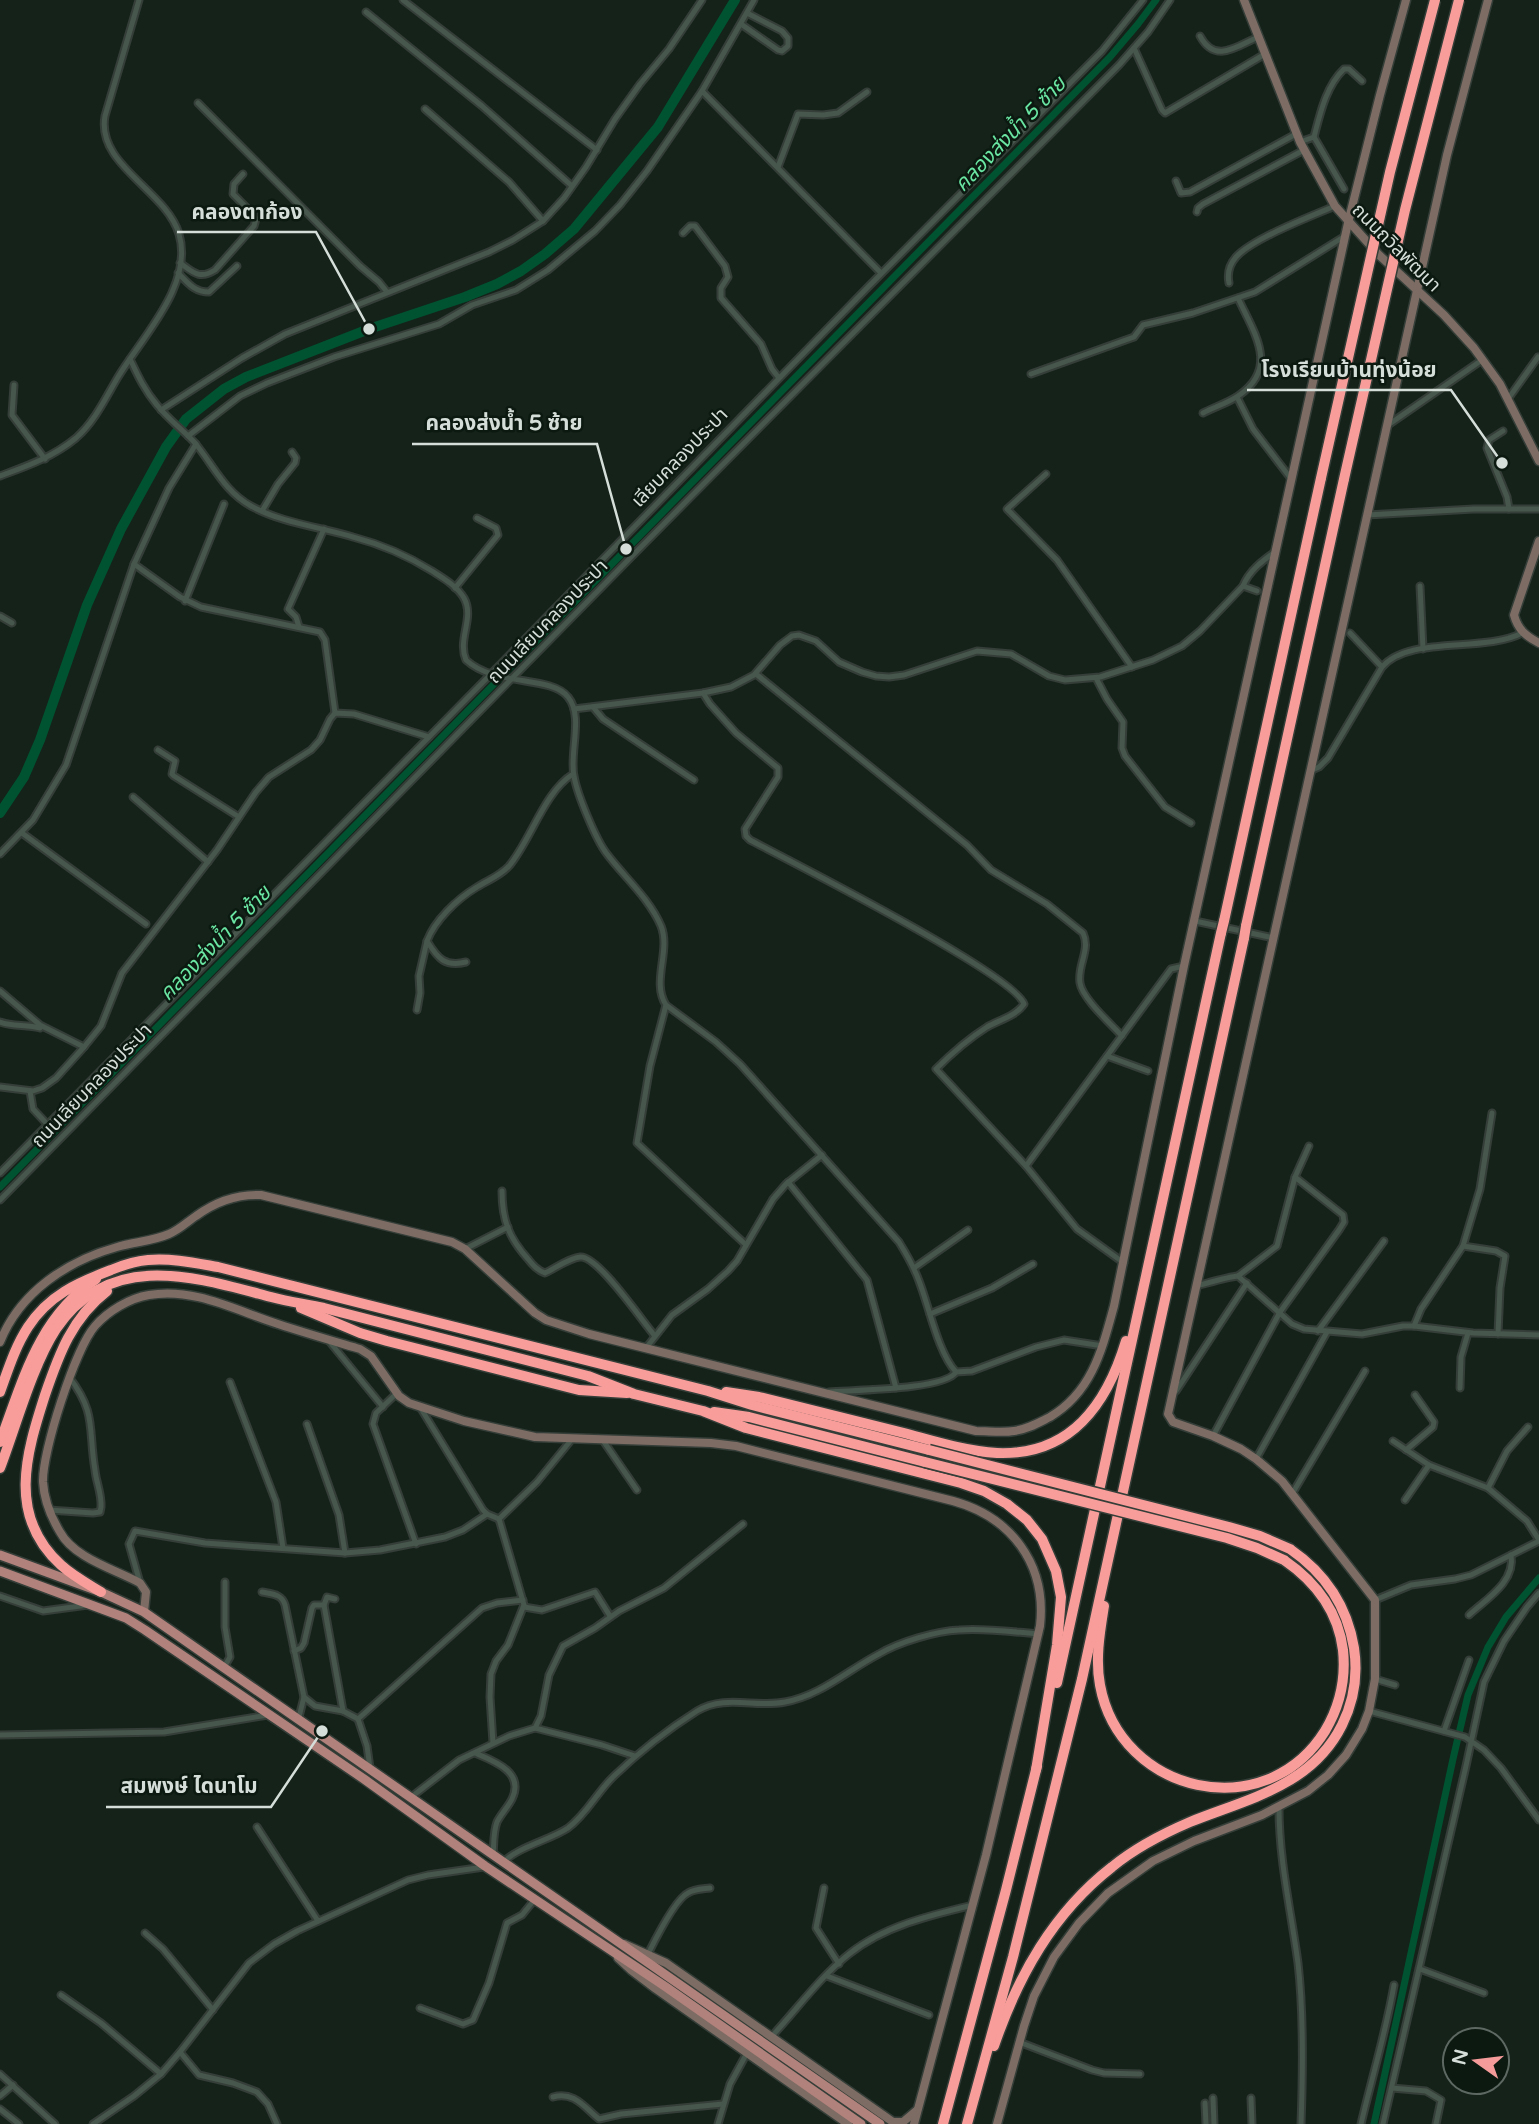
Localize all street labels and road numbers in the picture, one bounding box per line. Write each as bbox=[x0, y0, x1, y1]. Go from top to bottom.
street label: ถนนถวิลพัฒนา bbox=[1347, 199, 1445, 297]
street label: เลียบคลองประปา bbox=[627, 404, 732, 512]
street label: ถนนเลียบคลองประปา bbox=[483, 555, 613, 688]
street label: ถนนเลียบคลองประปา bbox=[27, 1019, 157, 1152]

